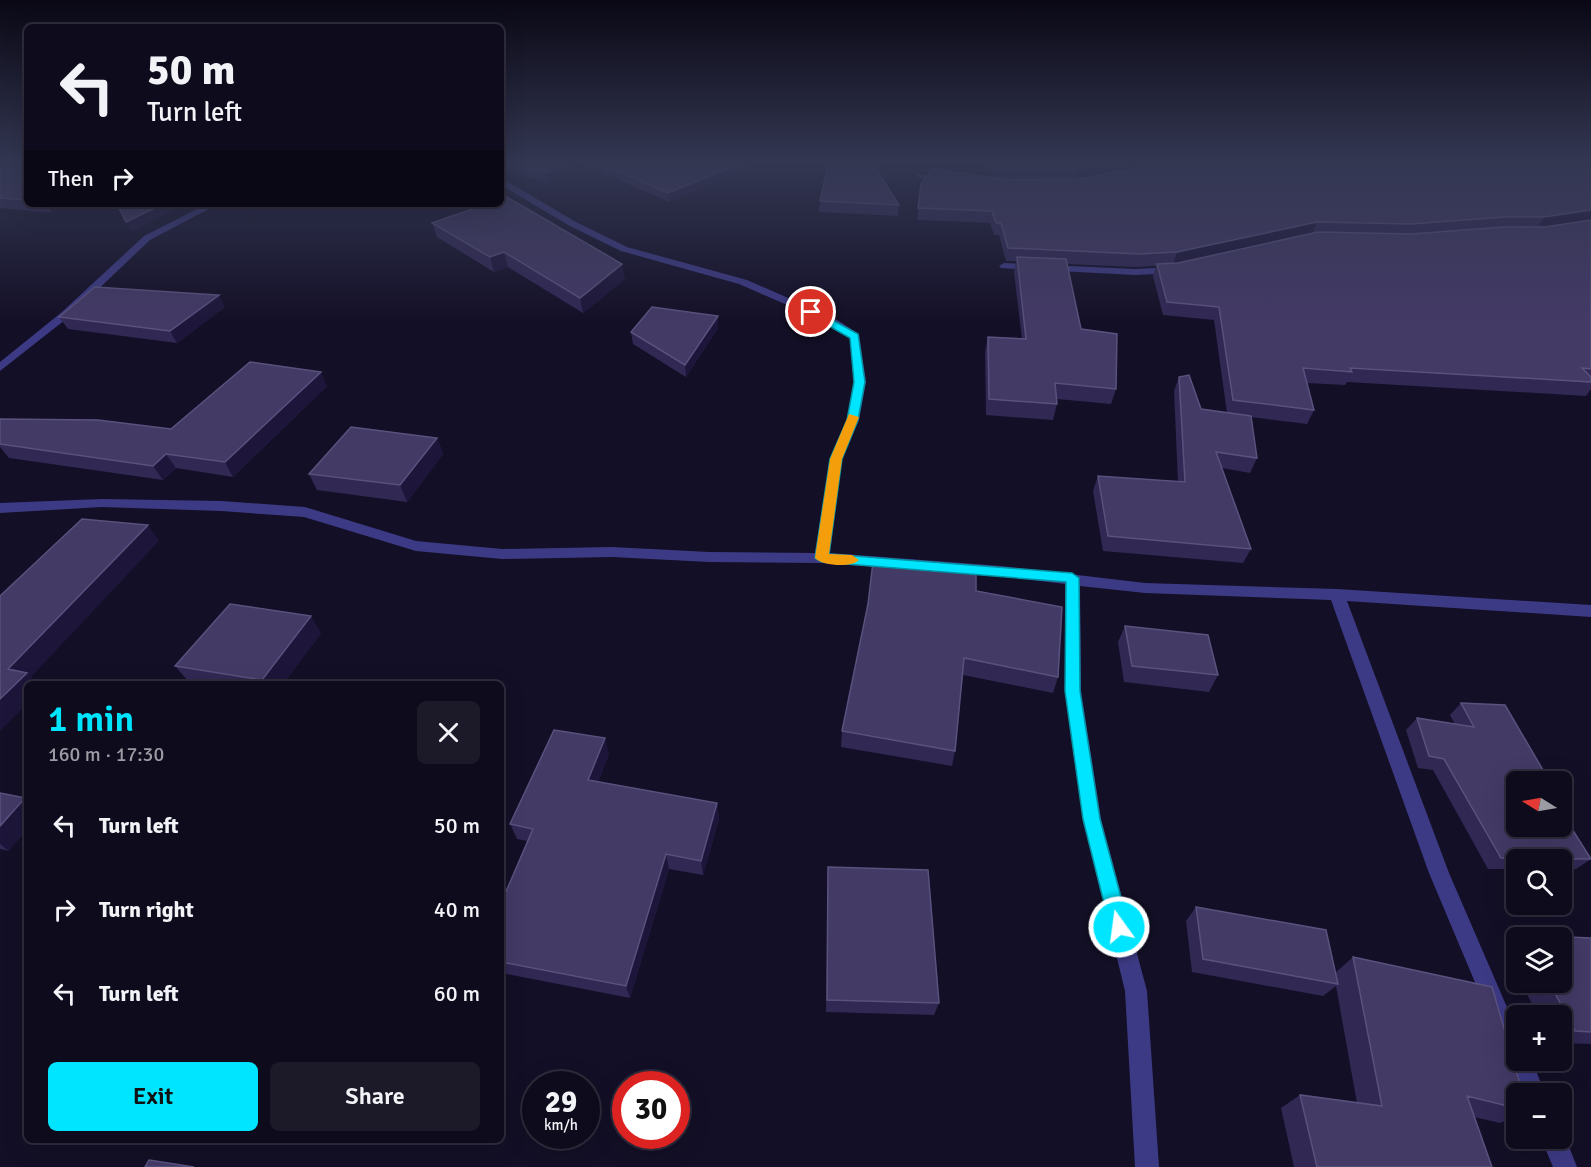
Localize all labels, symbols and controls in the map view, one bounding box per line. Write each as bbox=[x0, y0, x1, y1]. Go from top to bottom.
text: 50 m bbox=[147, 45, 236, 96]
icon: left bbox=[48, 48, 126, 126]
text: Turn left bbox=[147, 96, 242, 129]
icon: right bbox=[106, 162, 139, 195]
text: Then bbox=[48, 165, 94, 192]
pin bbox=[785, 286, 836, 337]
icon: arrive bbox=[794, 295, 827, 328]
text: 1 min bbox=[48, 697, 134, 742]
button: close bbox=[417, 701, 480, 764]
text: 160 m · 17:30 bbox=[48, 742, 164, 767]
north arrow bbox=[1506, 771, 1572, 837]
map controls bbox=[1506, 771, 1572, 1149]
icon: left bbox=[48, 809, 81, 842]
text: Turn left bbox=[99, 812, 179, 839]
text: 50 m bbox=[434, 812, 480, 839]
button: search bbox=[1506, 849, 1572, 915]
icon: right bbox=[48, 893, 81, 926]
position arrow bbox=[1087, 895, 1151, 959]
text: Turn right bbox=[99, 896, 194, 923]
text: 40 m bbox=[434, 896, 480, 923]
button: layers bbox=[1506, 927, 1572, 993]
icon: left bbox=[48, 977, 81, 1010]
text: Turn left bbox=[99, 980, 179, 1007]
text: 60 m bbox=[434, 980, 480, 1007]
button: + bbox=[1506, 1005, 1572, 1071]
button: Exit bbox=[48, 1062, 258, 1131]
button: Share bbox=[270, 1062, 480, 1131]
speed limit sign: 30 bbox=[612, 1071, 690, 1149]
button: − bbox=[1506, 1083, 1572, 1149]
text: 29 bbox=[545, 1084, 577, 1121]
text: km/h bbox=[544, 1116, 578, 1134]

